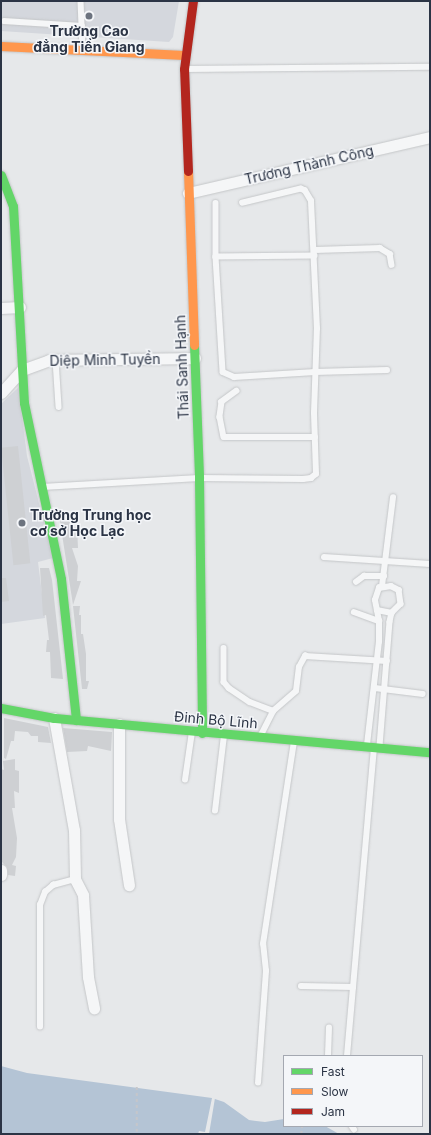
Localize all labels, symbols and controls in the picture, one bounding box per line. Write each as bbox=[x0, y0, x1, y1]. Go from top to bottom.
marker: Trường Cao đẳng Tiền Giang bbox=[84, 11, 94, 21]
place label: Trường Cao đẳng Tiền Giang bbox=[33, 23, 145, 56]
street label: Trương Thành Công bbox=[243, 142, 375, 188]
street label: Thái Sanh Hạnh bbox=[172, 314, 192, 420]
street label: Diệp Minh Tuyền bbox=[49, 351, 161, 369]
place label: Trường Trung học cơ sở Học Lạc bbox=[30, 507, 152, 540]
marker: Trường Trung học cơ sở Học Lạc bbox=[17, 518, 27, 528]
street label: Đinh Bộ Lĩnh bbox=[174, 708, 258, 732]
legend bbox=[283, 1055, 423, 1127]
text: Fast bbox=[321, 1064, 345, 1079]
text: Slow bbox=[321, 1084, 348, 1099]
text: Jam bbox=[321, 1104, 345, 1119]

